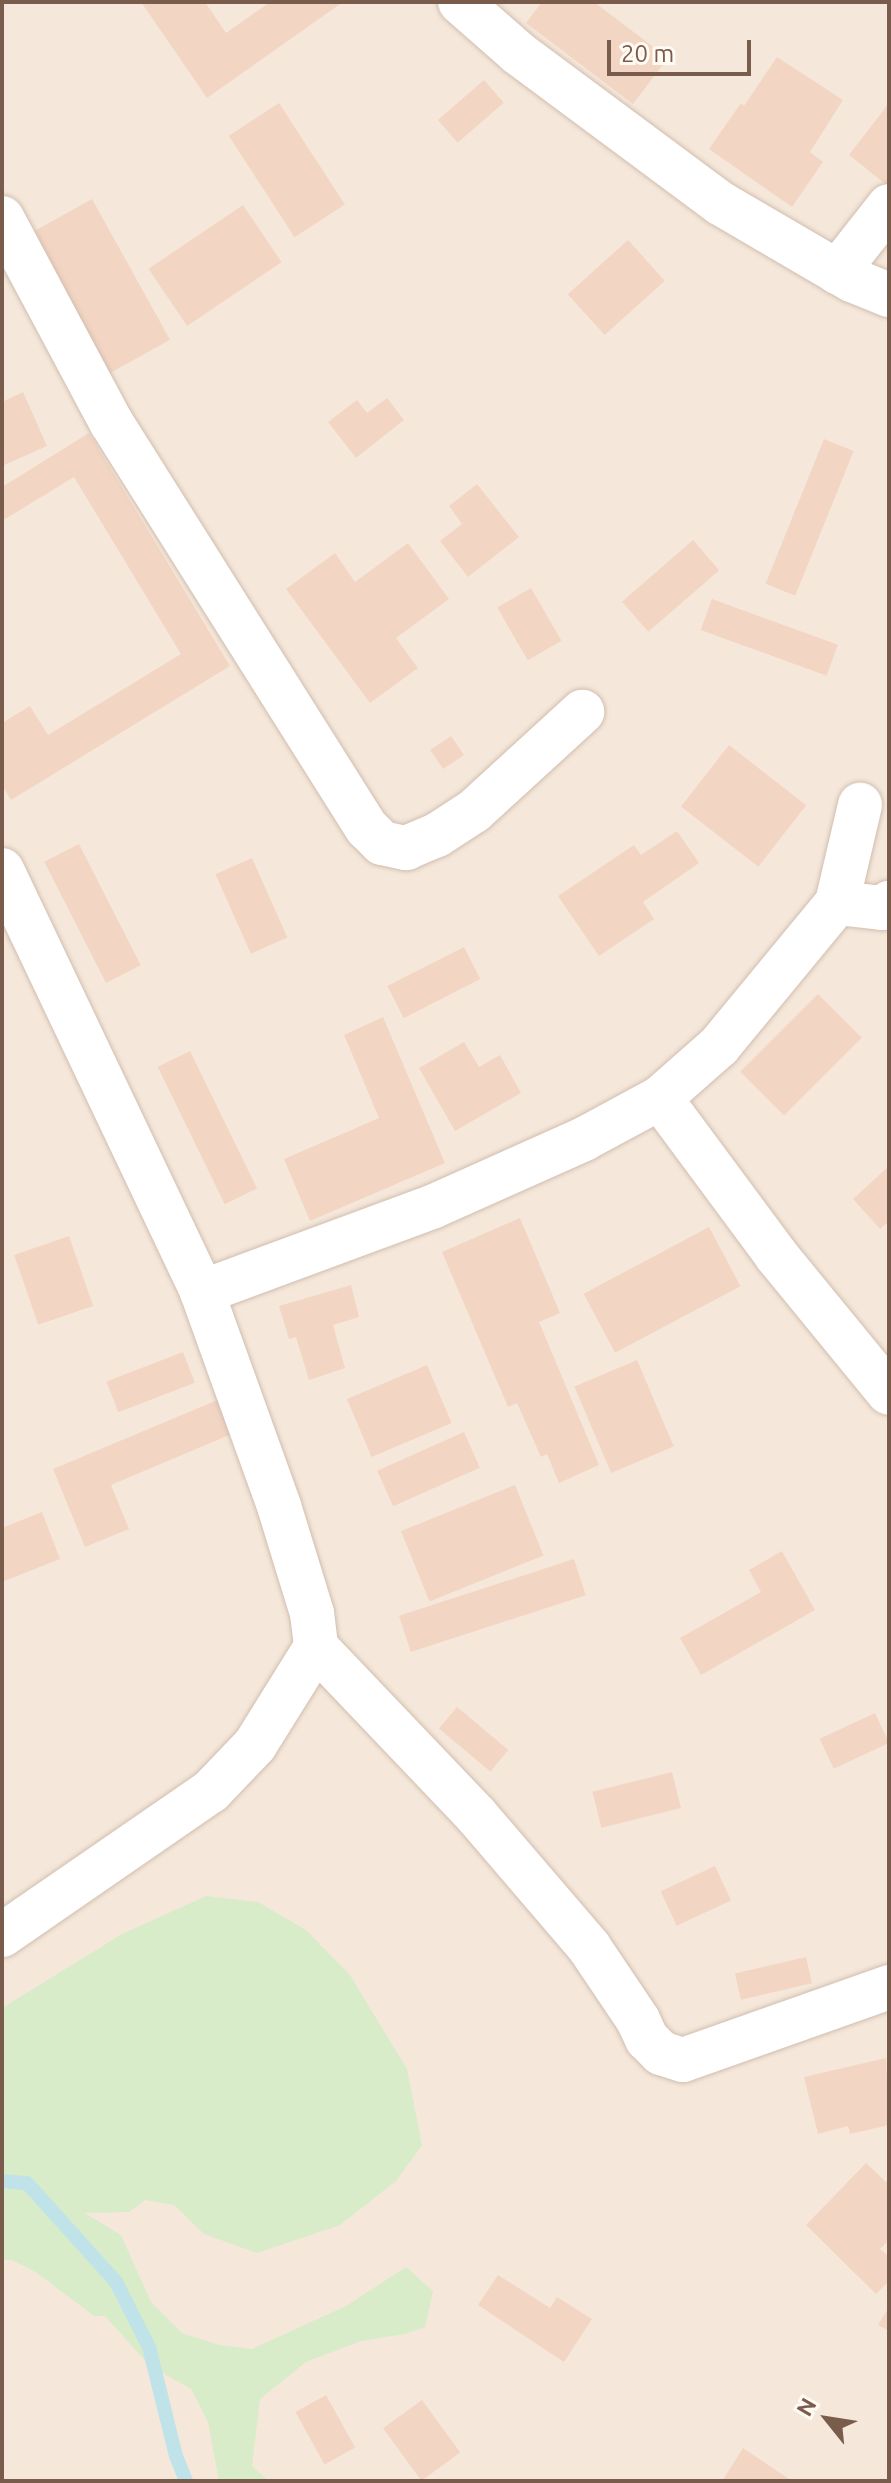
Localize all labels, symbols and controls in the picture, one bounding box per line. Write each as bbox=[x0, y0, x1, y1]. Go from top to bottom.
scale bar bbox=[611, 24, 755, 74]
text: 20 m bbox=[621, 40, 674, 67]
north arrow bbox=[787, 2379, 867, 2459]
text: N bbox=[791, 2393, 821, 2420]

